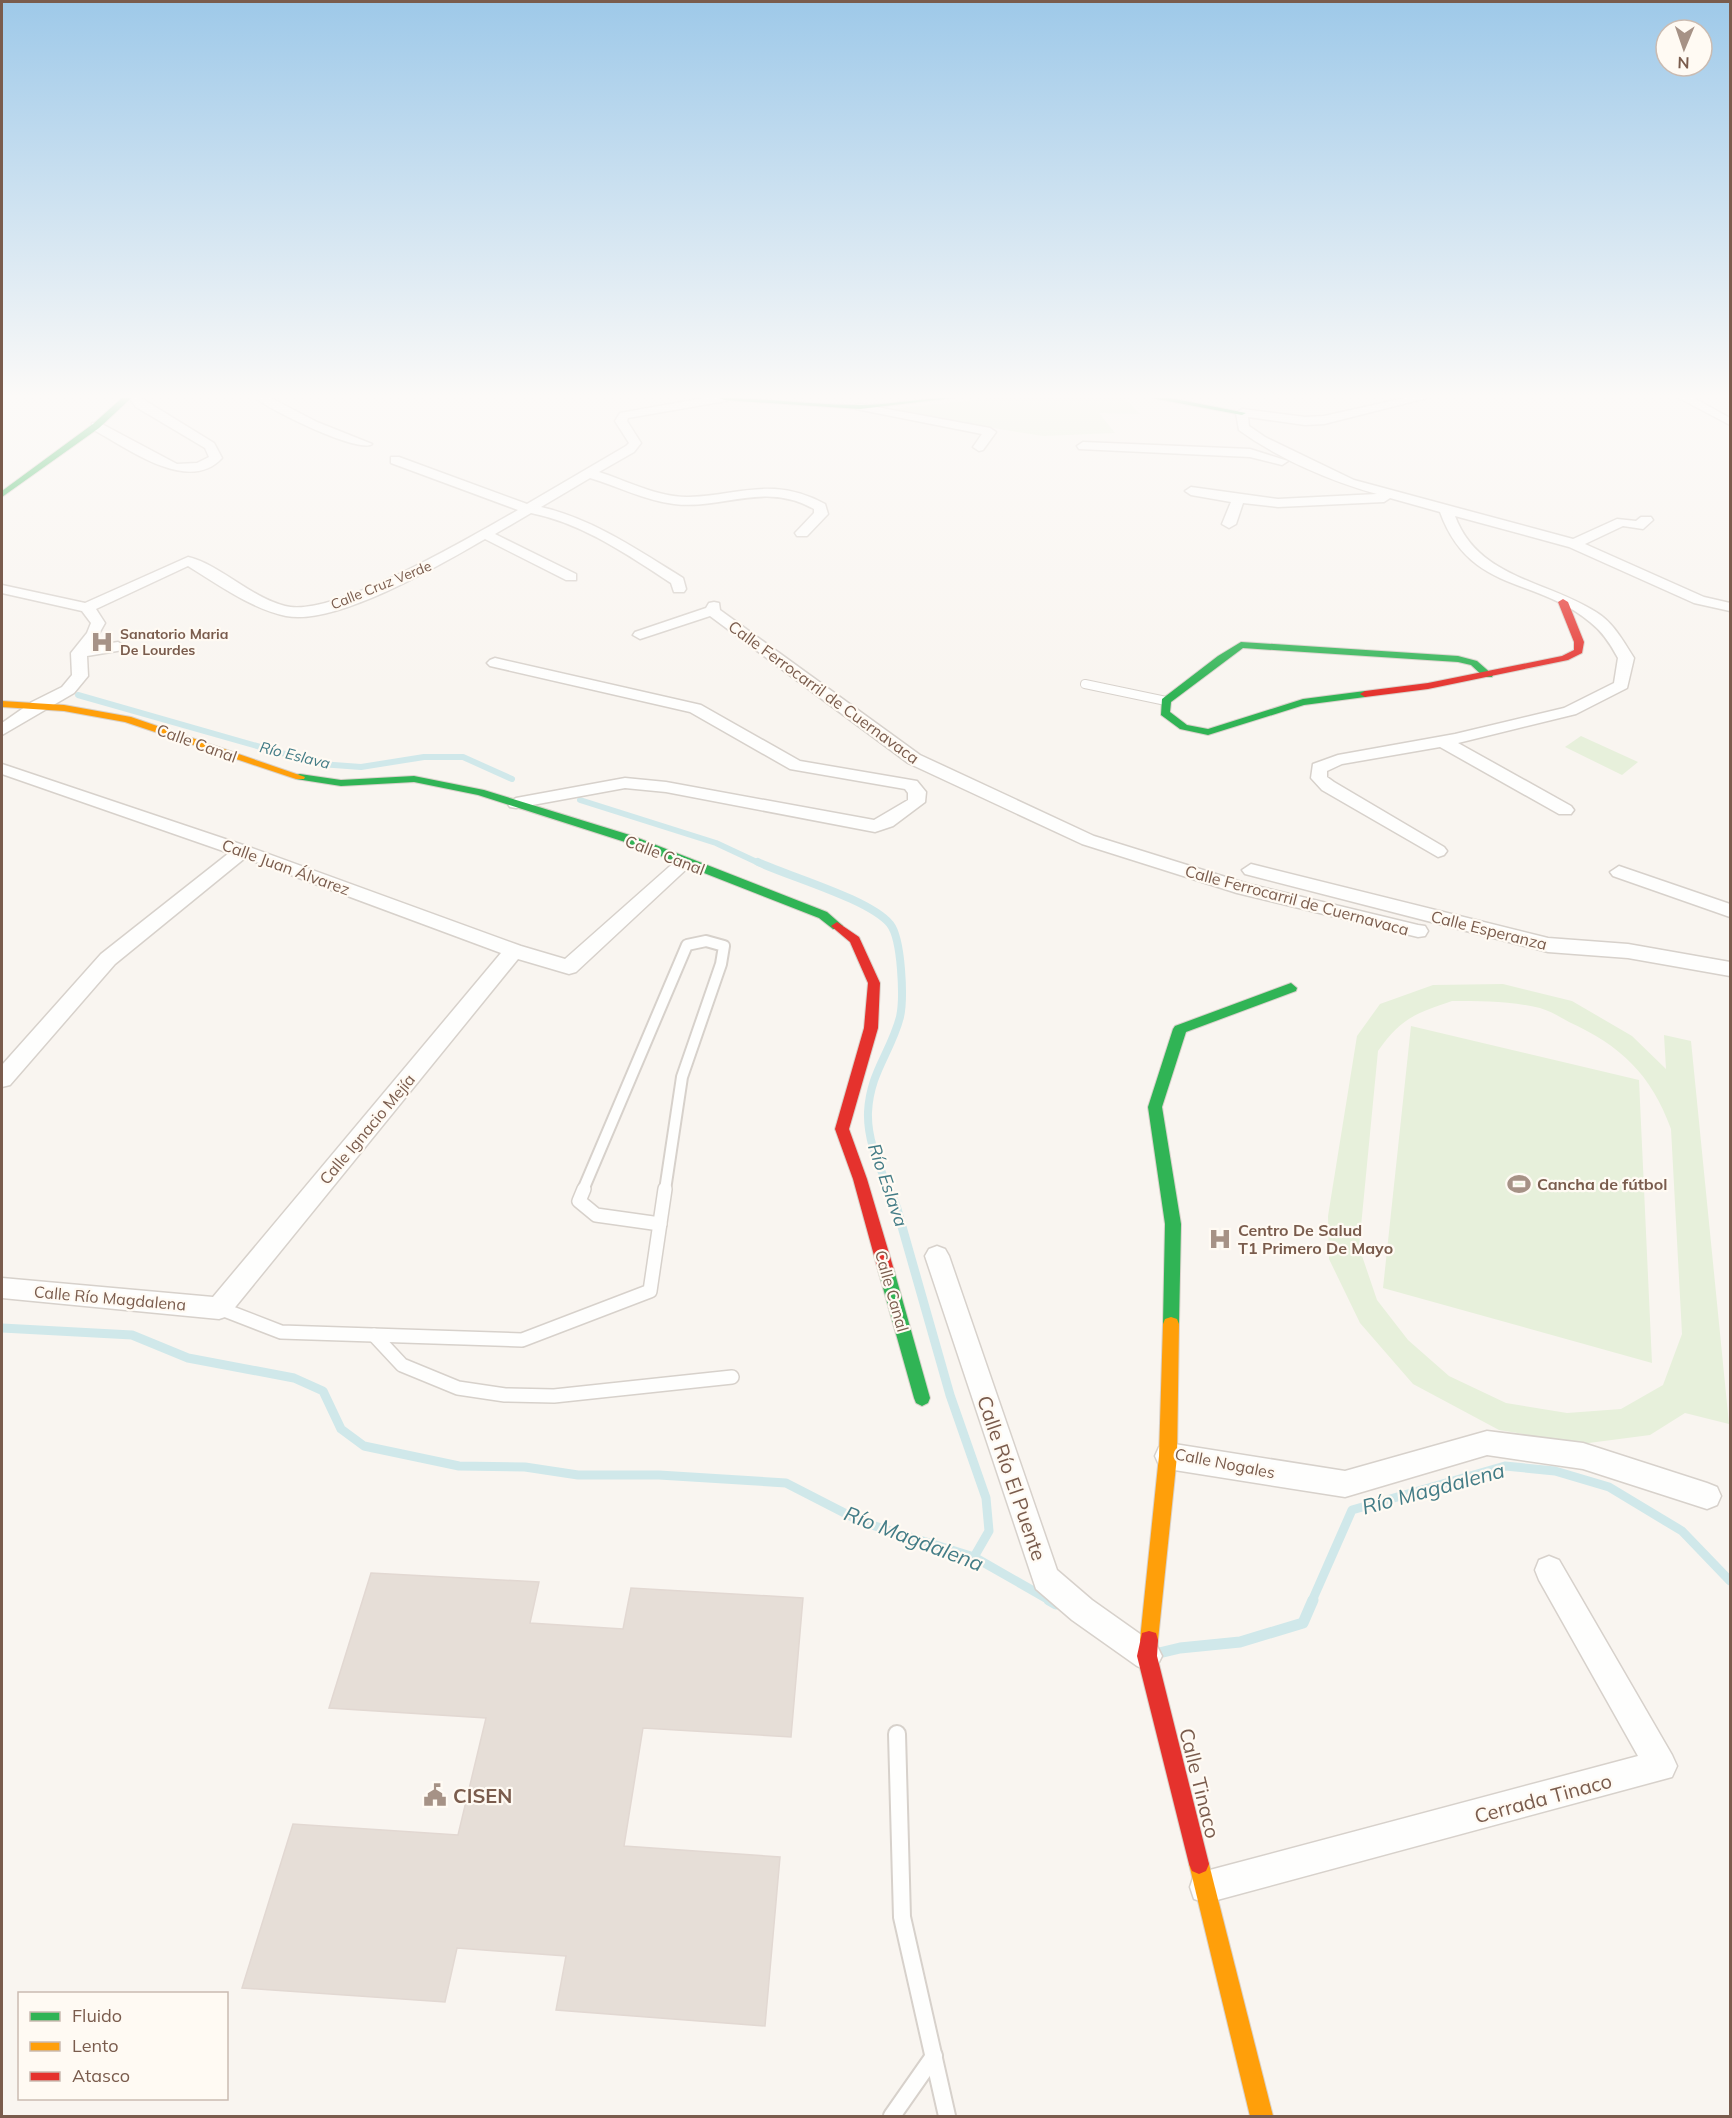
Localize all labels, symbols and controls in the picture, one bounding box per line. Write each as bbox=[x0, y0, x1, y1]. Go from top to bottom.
north arrow bbox=[1654, 18, 1714, 78]
text: N bbox=[1677, 53, 1690, 73]
street label: Calle Cruz Verde bbox=[328, 557, 434, 613]
street label: Calle Ferrocarril de Cuernavaca bbox=[725, 616, 923, 768]
place label: Sanatorio Maria De Lourdes bbox=[120, 625, 228, 659]
hospital icon: Sanatorio Maria De Lourdes bbox=[89, 629, 115, 655]
street label: Calle Canal bbox=[154, 719, 240, 767]
water label: Río Eslava bbox=[258, 737, 332, 773]
street label: Calle Canal bbox=[622, 831, 708, 879]
street label: Calle Juan Álvarez bbox=[219, 835, 353, 899]
street label: Calle Ferrocarril de Cuernavaca bbox=[1183, 860, 1411, 940]
street label: Calle Esperanza bbox=[1429, 906, 1549, 954]
street label: Calle Ignacio Mejía bbox=[315, 1070, 419, 1188]
water label: Río Eslava bbox=[863, 1140, 913, 1230]
sports icon: Cancha de fútbol bbox=[1506, 1171, 1532, 1197]
place label: Cancha de fútbol bbox=[1537, 1174, 1667, 1194]
place label: Centro De Salud T1 Primero De Mayo bbox=[1238, 1220, 1393, 1258]
hospital icon: Centro De Salud T1 Primero De Mayo bbox=[1207, 1226, 1233, 1252]
street label: Calle Canal bbox=[871, 1248, 913, 1334]
street label: Calle Río Magdalena bbox=[33, 1281, 187, 1315]
street label: Calle Río El Puente bbox=[972, 1392, 1052, 1564]
street label: Calle Nogales bbox=[1173, 1443, 1277, 1483]
water label: Río Magdalena bbox=[1359, 1456, 1507, 1520]
water label: Río Magdalena bbox=[841, 1500, 987, 1576]
street label: Calle Tinaco bbox=[1174, 1725, 1226, 1841]
street label: Cerrada Tinaco bbox=[1472, 1768, 1614, 1828]
public building icon: CISEN bbox=[422, 1782, 448, 1808]
place label: CISEN bbox=[453, 1783, 512, 1808]
legend bbox=[18, 1992, 228, 2100]
text: Fluido bbox=[72, 2004, 122, 2027]
text: Lento bbox=[72, 2034, 119, 2057]
text: Atasco bbox=[72, 2064, 130, 2087]

